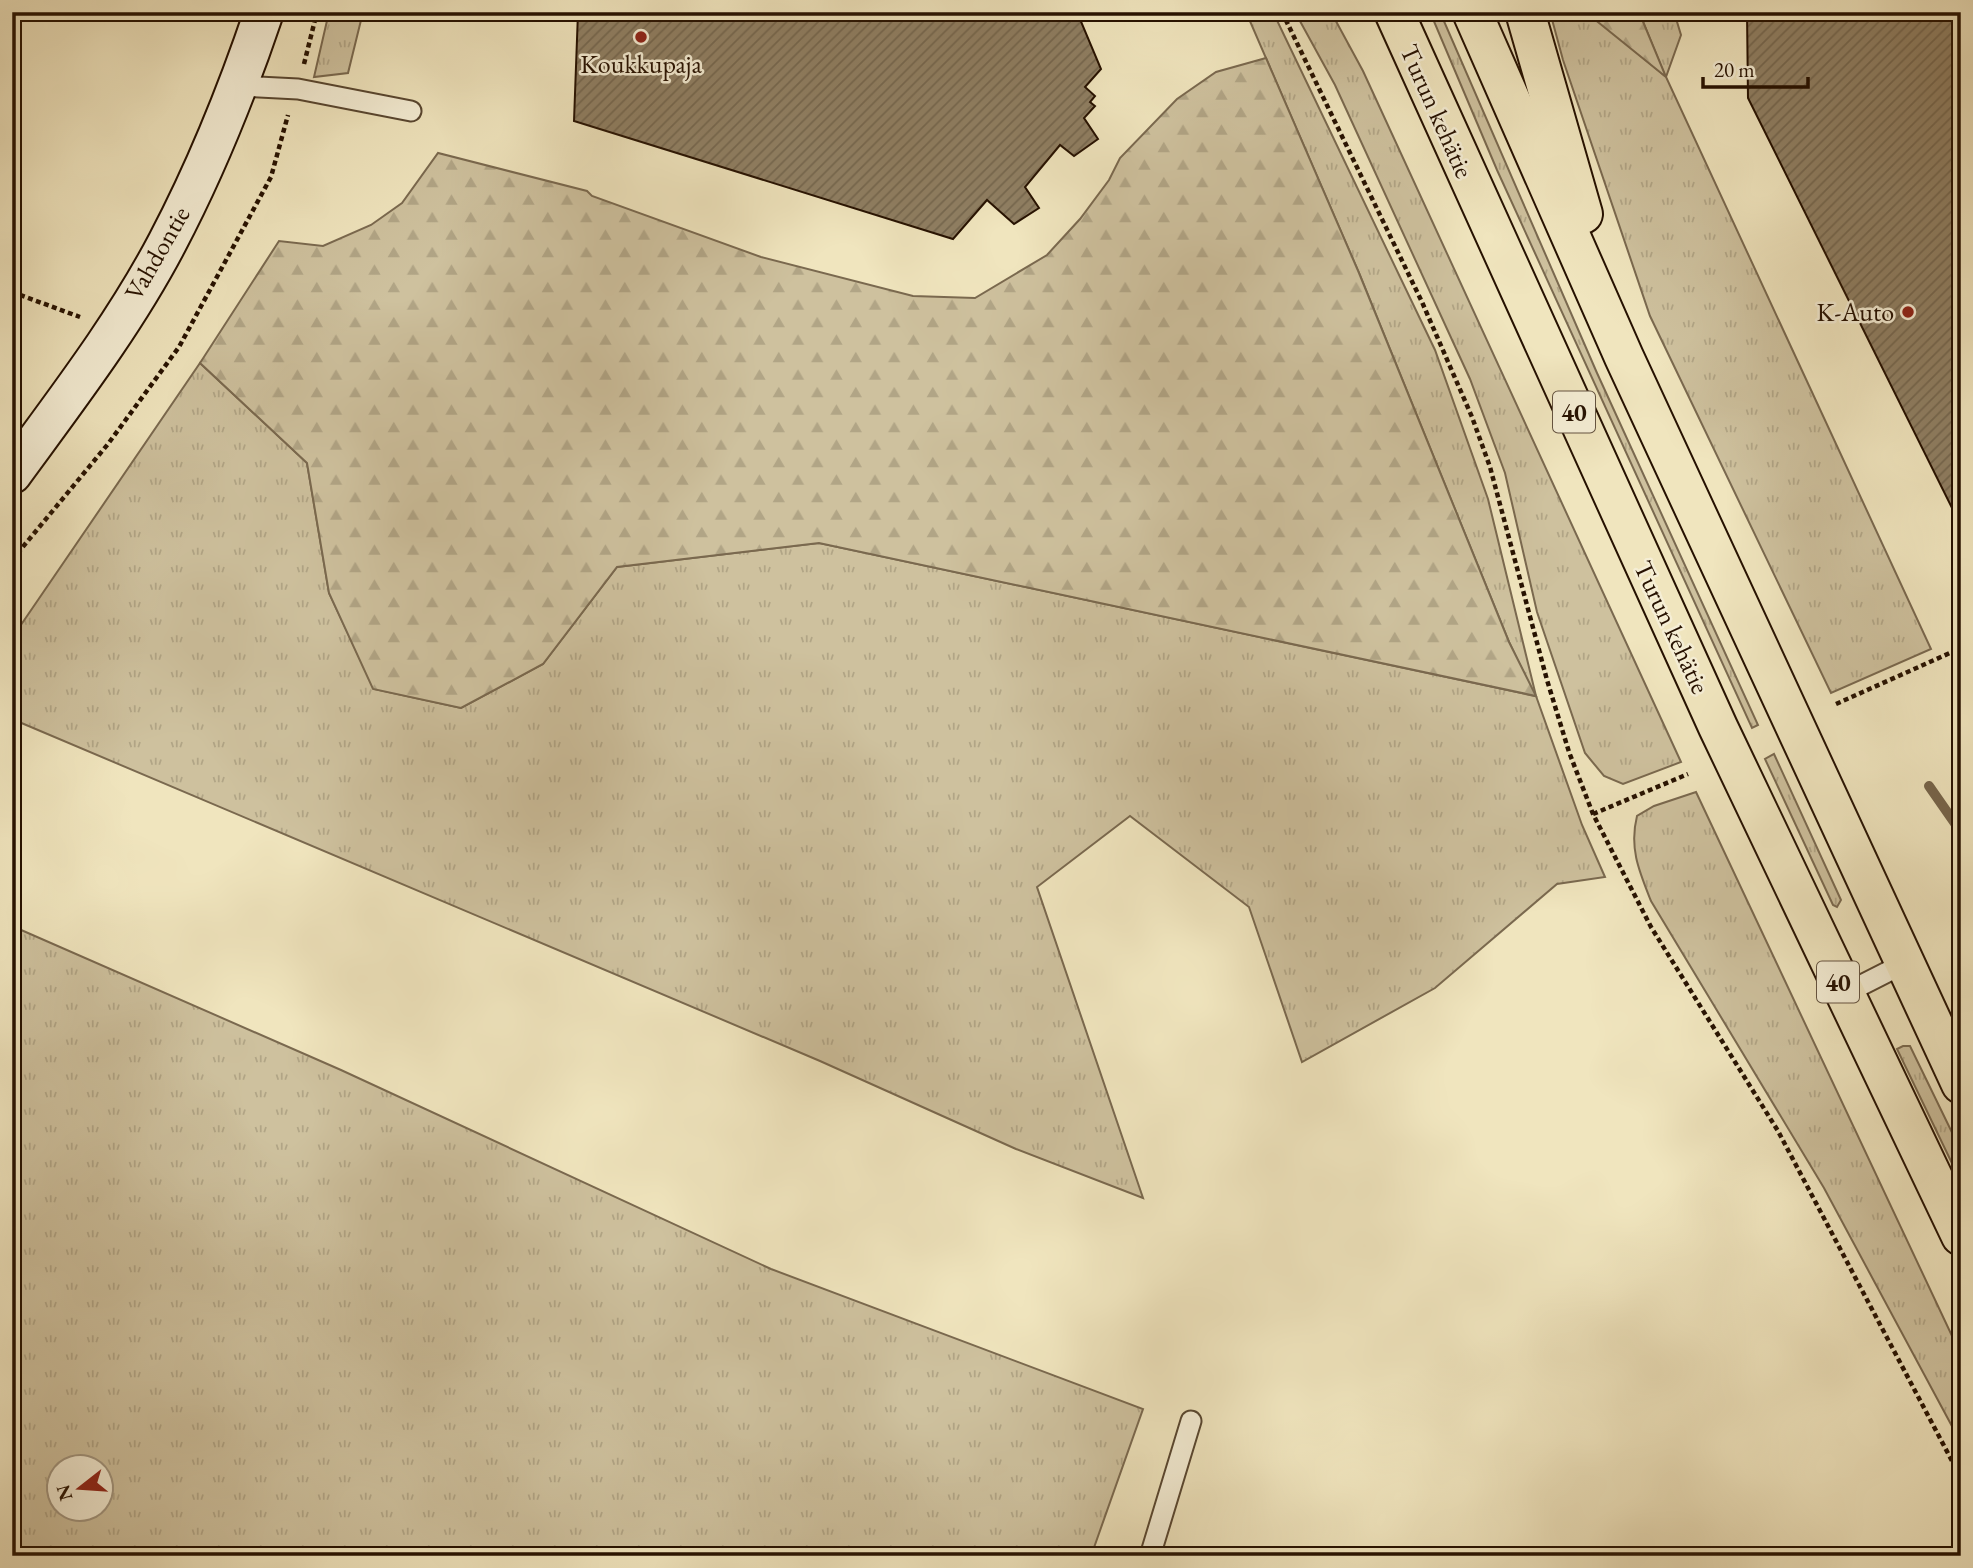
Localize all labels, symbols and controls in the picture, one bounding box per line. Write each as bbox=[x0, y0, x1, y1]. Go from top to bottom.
marker: Koukkupaja bbox=[633, 29, 649, 45]
street label: Turun kehätie bbox=[1392, 39, 1482, 183]
scale bar bbox=[1703, 46, 1808, 90]
place label: Koukkupaja bbox=[580, 47, 702, 81]
text: 20 m bbox=[1714, 56, 1755, 83]
street label: Vahdontie bbox=[117, 200, 197, 306]
place label: K-Auto bbox=[1816, 295, 1894, 329]
marker: K-Auto bbox=[1900, 304, 1916, 320]
road number: 40 bbox=[1553, 391, 1595, 432]
street label: Turun kehätie bbox=[1626, 555, 1718, 699]
road number: 40 bbox=[1817, 962, 1859, 1002]
north arrow bbox=[46, 1452, 116, 1522]
text: N bbox=[50, 1481, 78, 1504]

